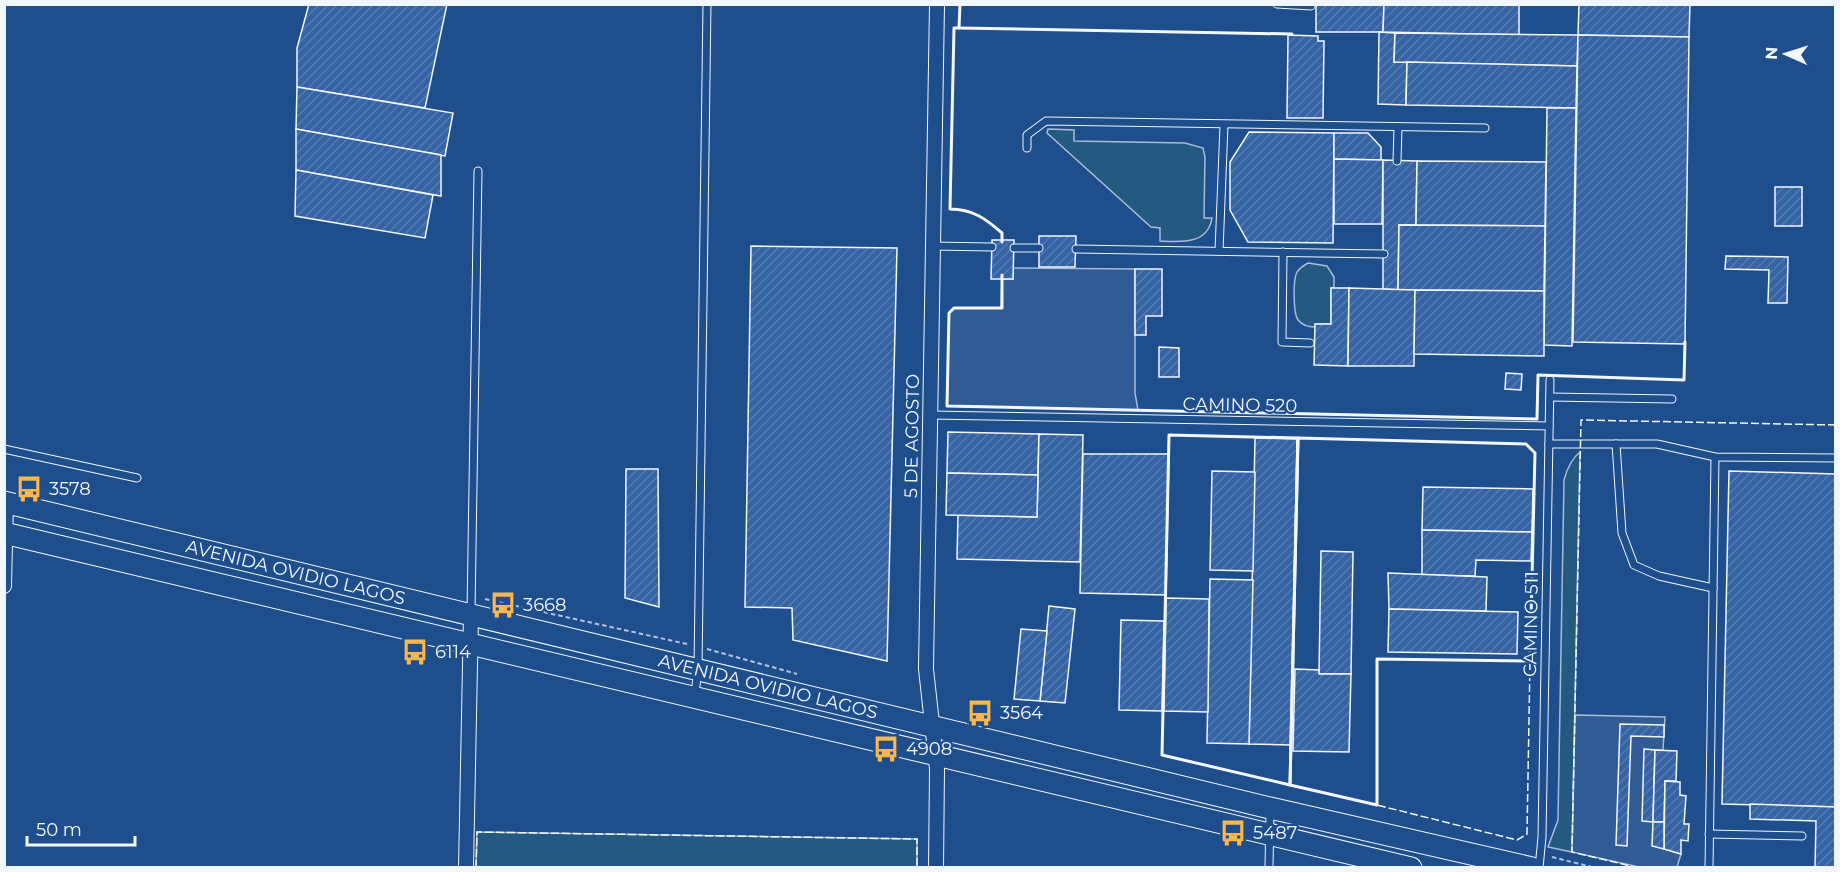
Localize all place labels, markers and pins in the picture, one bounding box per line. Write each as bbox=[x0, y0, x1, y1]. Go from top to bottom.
bus stop icon: 3578 bbox=[14, 474, 44, 504]
place label: 3578 bbox=[49, 478, 91, 500]
bus stop icon: 3668 bbox=[488, 590, 518, 620]
place label: 3668 bbox=[523, 594, 567, 616]
bus stop icon: 6114 bbox=[400, 637, 430, 667]
place label: 6114 bbox=[435, 641, 471, 663]
bus stop icon: 3564 bbox=[965, 698, 995, 728]
place label: 3564 bbox=[1000, 702, 1043, 724]
bus stop icon: 4908 bbox=[871, 734, 901, 764]
place label: 4908 bbox=[906, 738, 952, 760]
bus stop icon: 5487 bbox=[1218, 818, 1248, 848]
place label: 5487 bbox=[1253, 822, 1297, 844]

